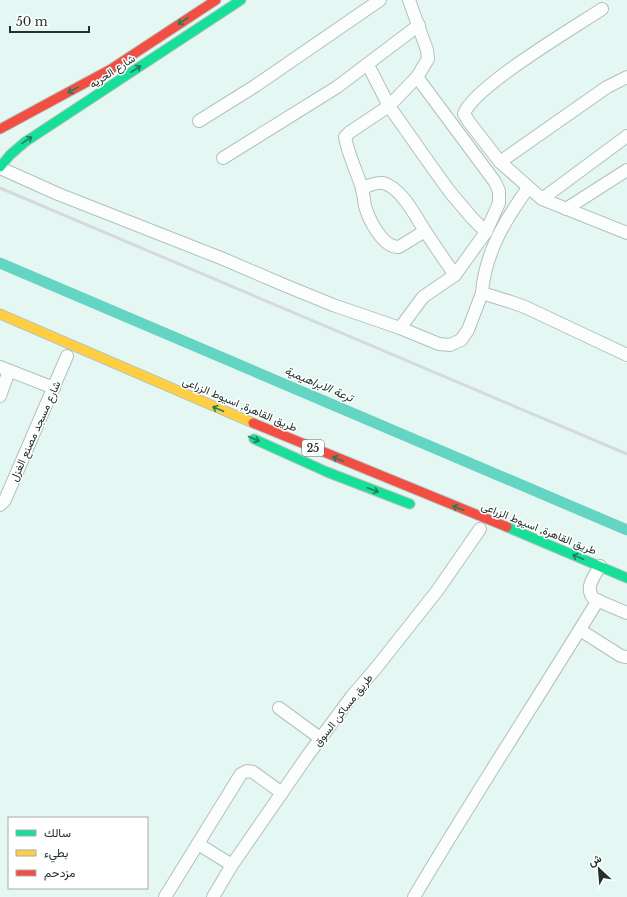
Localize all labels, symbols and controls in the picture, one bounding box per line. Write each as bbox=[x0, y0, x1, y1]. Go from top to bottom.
scale bar bbox=[10, 8, 89, 34]
text: 50 m bbox=[16, 14, 48, 29]
one-way arrow bbox=[178, 17, 189, 26]
street label: شارع الحريه bbox=[86, 51, 138, 92]
one-way arrow bbox=[130, 65, 141, 73]
one-way arrow bbox=[67, 86, 79, 94]
one-way arrow bbox=[21, 136, 32, 144]
water label: ترعة الابراهيمية bbox=[282, 362, 357, 406]
street label: طريق القاهرة, اسيوط الزراعى bbox=[181, 374, 299, 434]
street label: شارع مسجد مصنع الغزل bbox=[6, 378, 65, 484]
one-way arrow bbox=[212, 404, 224, 412]
one-way arrow bbox=[247, 436, 259, 444]
road number: 25 bbox=[302, 440, 324, 456]
one-way arrow bbox=[332, 454, 344, 462]
one-way arrow bbox=[367, 487, 379, 495]
street label: طريق القاهرة, اسيوط الزراعى bbox=[479, 498, 599, 558]
one-way arrow bbox=[453, 503, 465, 511]
one-way arrow bbox=[573, 552, 585, 560]
street label: طريق مساكن السوق bbox=[310, 671, 376, 749]
legend bbox=[8, 817, 148, 889]
text: سالك bbox=[44, 825, 71, 840]
text: بطيء bbox=[44, 845, 68, 863]
north arrow bbox=[579, 849, 619, 889]
text: ش bbox=[586, 851, 604, 869]
text: مزدحم bbox=[44, 865, 75, 881]

